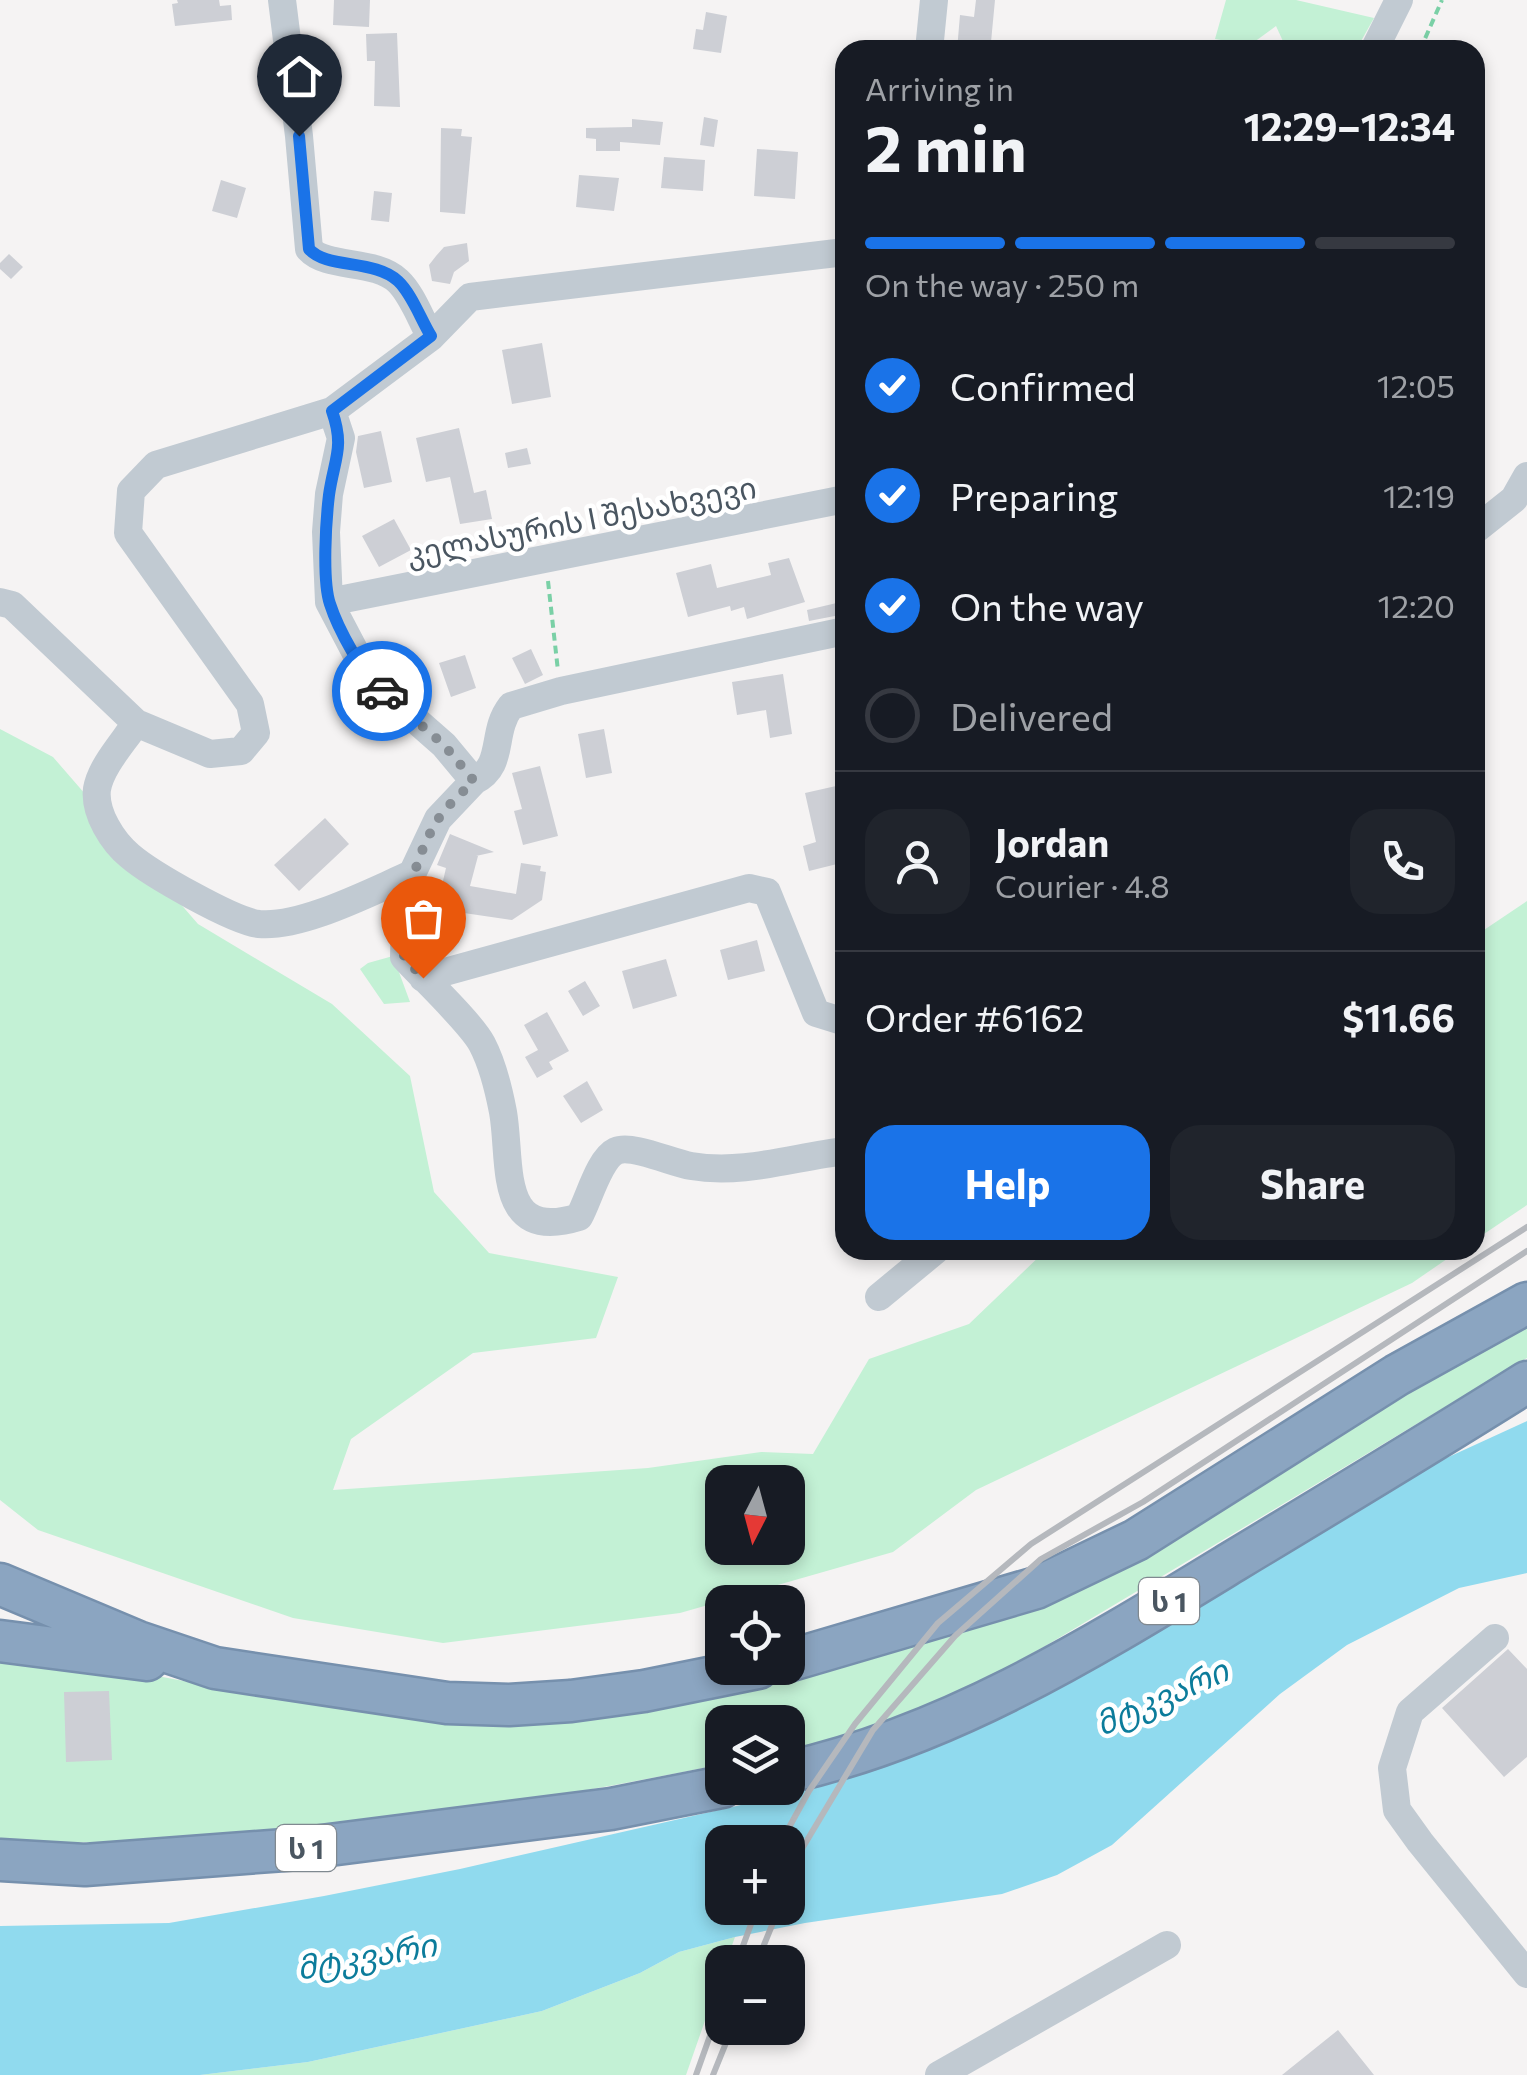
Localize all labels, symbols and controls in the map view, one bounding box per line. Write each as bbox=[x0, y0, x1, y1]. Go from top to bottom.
pin bbox=[257, 34, 342, 137]
icon: home bbox=[272, 49, 327, 104]
text: Arriving in bbox=[865, 68, 1014, 108]
text: 12:29–12:34 bbox=[1244, 102, 1455, 149]
text: 2 min bbox=[865, 106, 1027, 185]
text: On the way · 250 m bbox=[865, 264, 1139, 304]
icon: check bbox=[865, 358, 920, 413]
text: Confirmed bbox=[950, 362, 1136, 409]
text: 12:05 bbox=[1377, 365, 1455, 405]
street label: კელასურის I შესახვევი bbox=[403, 467, 759, 573]
icon: check bbox=[865, 468, 920, 523]
text: Preparing bbox=[950, 472, 1118, 519]
text: 12:19 bbox=[1383, 475, 1455, 515]
icon: check bbox=[865, 578, 920, 633]
text: On the way bbox=[950, 582, 1144, 629]
text: 12:20 bbox=[1377, 585, 1455, 625]
courier bbox=[332, 641, 432, 741]
icon: car bbox=[355, 664, 410, 719]
text: Delivered bbox=[950, 692, 1113, 739]
button: person bbox=[865, 809, 970, 914]
button: phone bbox=[1350, 809, 1455, 914]
text: Jordan bbox=[995, 818, 1109, 865]
text: Courier · 4.8 bbox=[995, 865, 1170, 905]
pin bbox=[381, 876, 466, 979]
icon: bag bbox=[396, 891, 451, 946]
text: Order #6162 bbox=[865, 993, 1084, 1040]
text: $11.66 bbox=[1342, 993, 1455, 1040]
button: Help bbox=[865, 1125, 1150, 1240]
button: Share bbox=[1170, 1125, 1455, 1240]
north arrow bbox=[705, 1465, 805, 1565]
map controls bbox=[705, 1465, 805, 2045]
road number: ს 1 bbox=[1139, 1578, 1199, 1624]
button: locate bbox=[705, 1585, 805, 1685]
water label: მტკვარი bbox=[1088, 1648, 1236, 1744]
button: layers bbox=[705, 1705, 805, 1805]
road number: ს 1 bbox=[276, 1825, 336, 1871]
button: + bbox=[705, 1825, 805, 1925]
water label: მტკვარი bbox=[293, 1923, 441, 1988]
button: − bbox=[705, 1945, 805, 2045]

